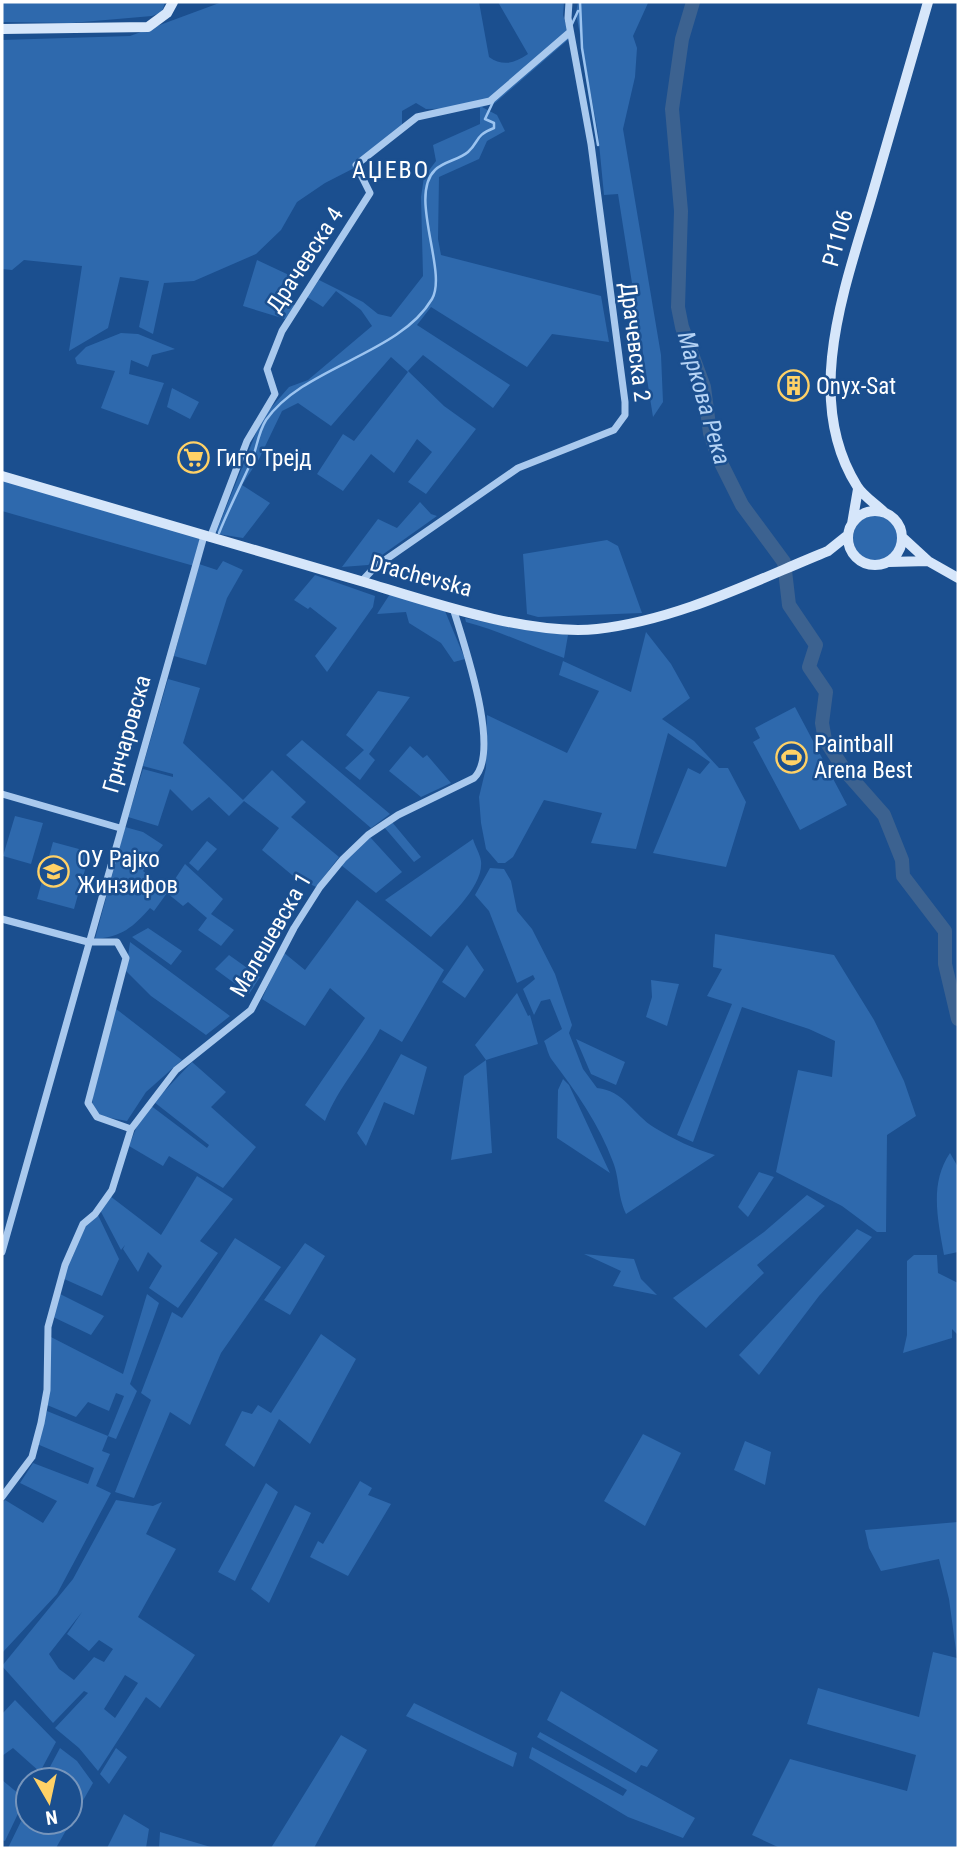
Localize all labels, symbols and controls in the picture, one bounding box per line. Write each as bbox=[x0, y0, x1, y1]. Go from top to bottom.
district label: АЏЕВО bbox=[352, 156, 430, 184]
street label: Драчевска 4 bbox=[261, 202, 349, 318]
street label: P1106 bbox=[817, 206, 859, 270]
street label: Драчевска 2 bbox=[614, 281, 656, 403]
water label: Маркова Река bbox=[672, 328, 736, 468]
building icon: Onyx-Sat bbox=[776, 369, 810, 403]
place label: Onyx-Sat bbox=[816, 373, 896, 400]
supermarket icon: Гиго Трејд bbox=[176, 441, 210, 475]
place label: Гиго Трејд bbox=[216, 445, 312, 472]
street label: Drachevska bbox=[367, 549, 475, 603]
street label: Грнчаровска bbox=[97, 672, 157, 796]
place label: Paintball Arena Best bbox=[814, 731, 913, 784]
sports icon: Paintball Arena Best bbox=[774, 740, 808, 774]
place label: ОУ Рајко Жинзифов bbox=[77, 846, 178, 899]
school or university icon: ОУ Рајко Жинзифов bbox=[37, 855, 71, 889]
street label: Малешевска 1 bbox=[225, 868, 317, 1002]
north arrow bbox=[14, 1766, 84, 1836]
text: N bbox=[44, 1805, 59, 1830]

